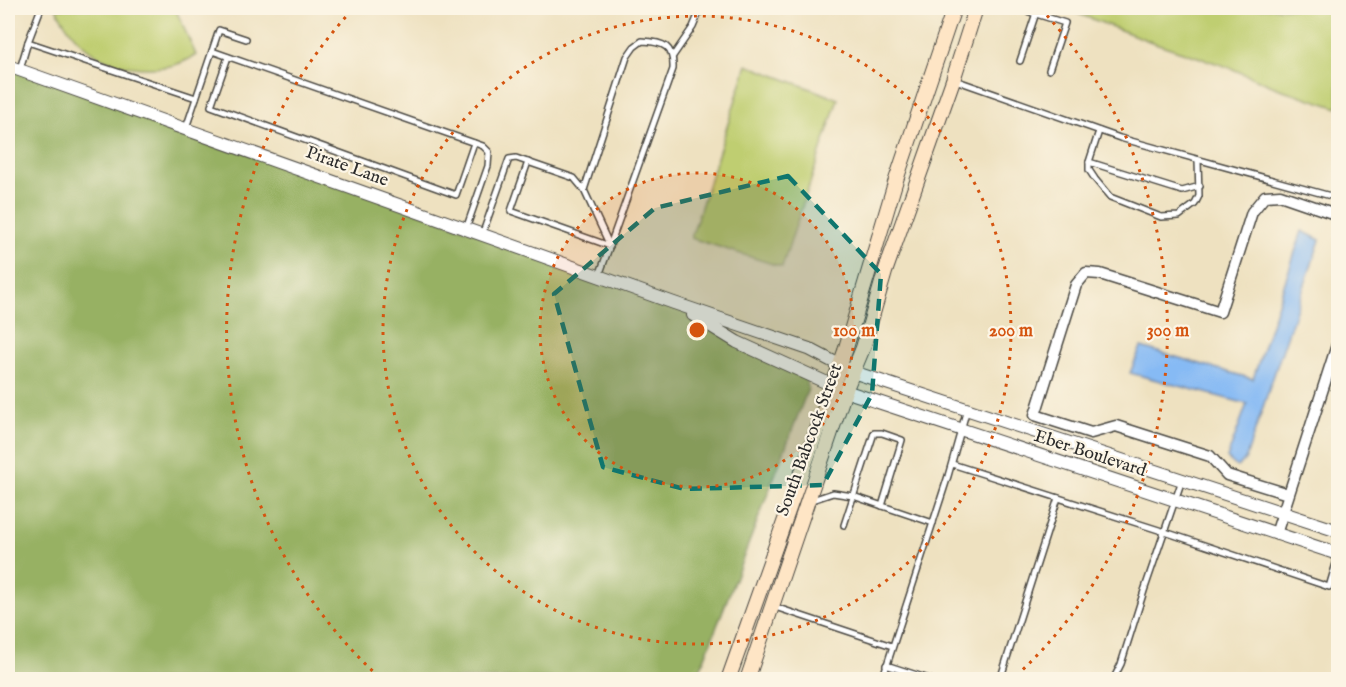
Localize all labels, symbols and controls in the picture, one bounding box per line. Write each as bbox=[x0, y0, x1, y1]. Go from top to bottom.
street label: Pirate Lane bbox=[302, 141, 392, 193]
centre of rings bbox=[687, 320, 707, 340]
text: 100 m bbox=[833, 320, 875, 343]
text: 200 m bbox=[989, 320, 1033, 343]
text: 300 m bbox=[1147, 320, 1189, 343]
street label: South Babcock Street bbox=[772, 361, 848, 519]
street label: Eber Boulevard bbox=[1031, 425, 1149, 483]

